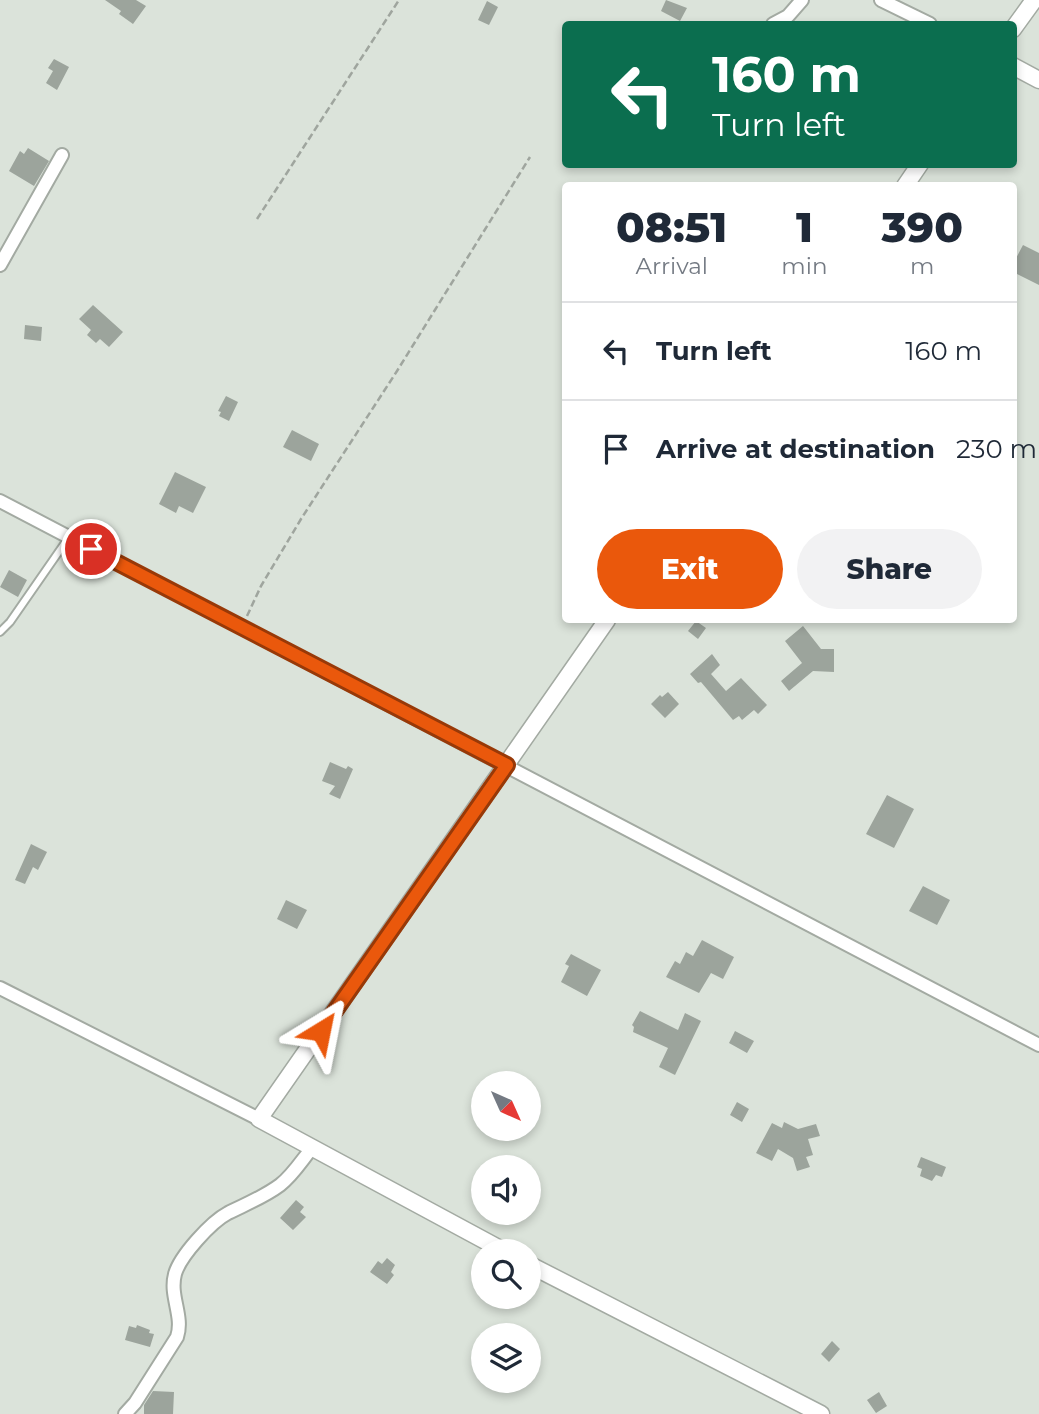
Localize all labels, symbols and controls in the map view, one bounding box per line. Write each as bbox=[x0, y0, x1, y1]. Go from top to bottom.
text: 160 m bbox=[712, 45, 861, 104]
icon: left bbox=[597, 49, 688, 140]
text: Turn left bbox=[712, 105, 846, 144]
text: 08:51 bbox=[616, 201, 727, 253]
text: 1 bbox=[796, 201, 813, 253]
text: 390 bbox=[882, 201, 963, 253]
text: Arrival bbox=[635, 252, 708, 280]
text: min bbox=[781, 252, 828, 280]
text: m bbox=[910, 252, 934, 280]
icon: left bbox=[597, 332, 635, 370]
text: Turn left bbox=[656, 335, 772, 367]
text: 160 m bbox=[905, 335, 982, 367]
icon: arrive bbox=[597, 430, 635, 468]
text: Arrive at destination bbox=[656, 433, 935, 465]
text: 230 m bbox=[956, 433, 1037, 465]
pin bbox=[61, 519, 121, 579]
button: Exit bbox=[597, 529, 783, 609]
button: Share bbox=[797, 529, 982, 609]
icon: arrive bbox=[72, 530, 110, 568]
position arrow bbox=[284, 994, 358, 1068]
north arrow bbox=[471, 1071, 541, 1141]
map controls bbox=[471, 1071, 541, 1393]
button: sound bbox=[471, 1155, 541, 1225]
button: search bbox=[471, 1239, 541, 1309]
button: layers bbox=[471, 1323, 541, 1393]

